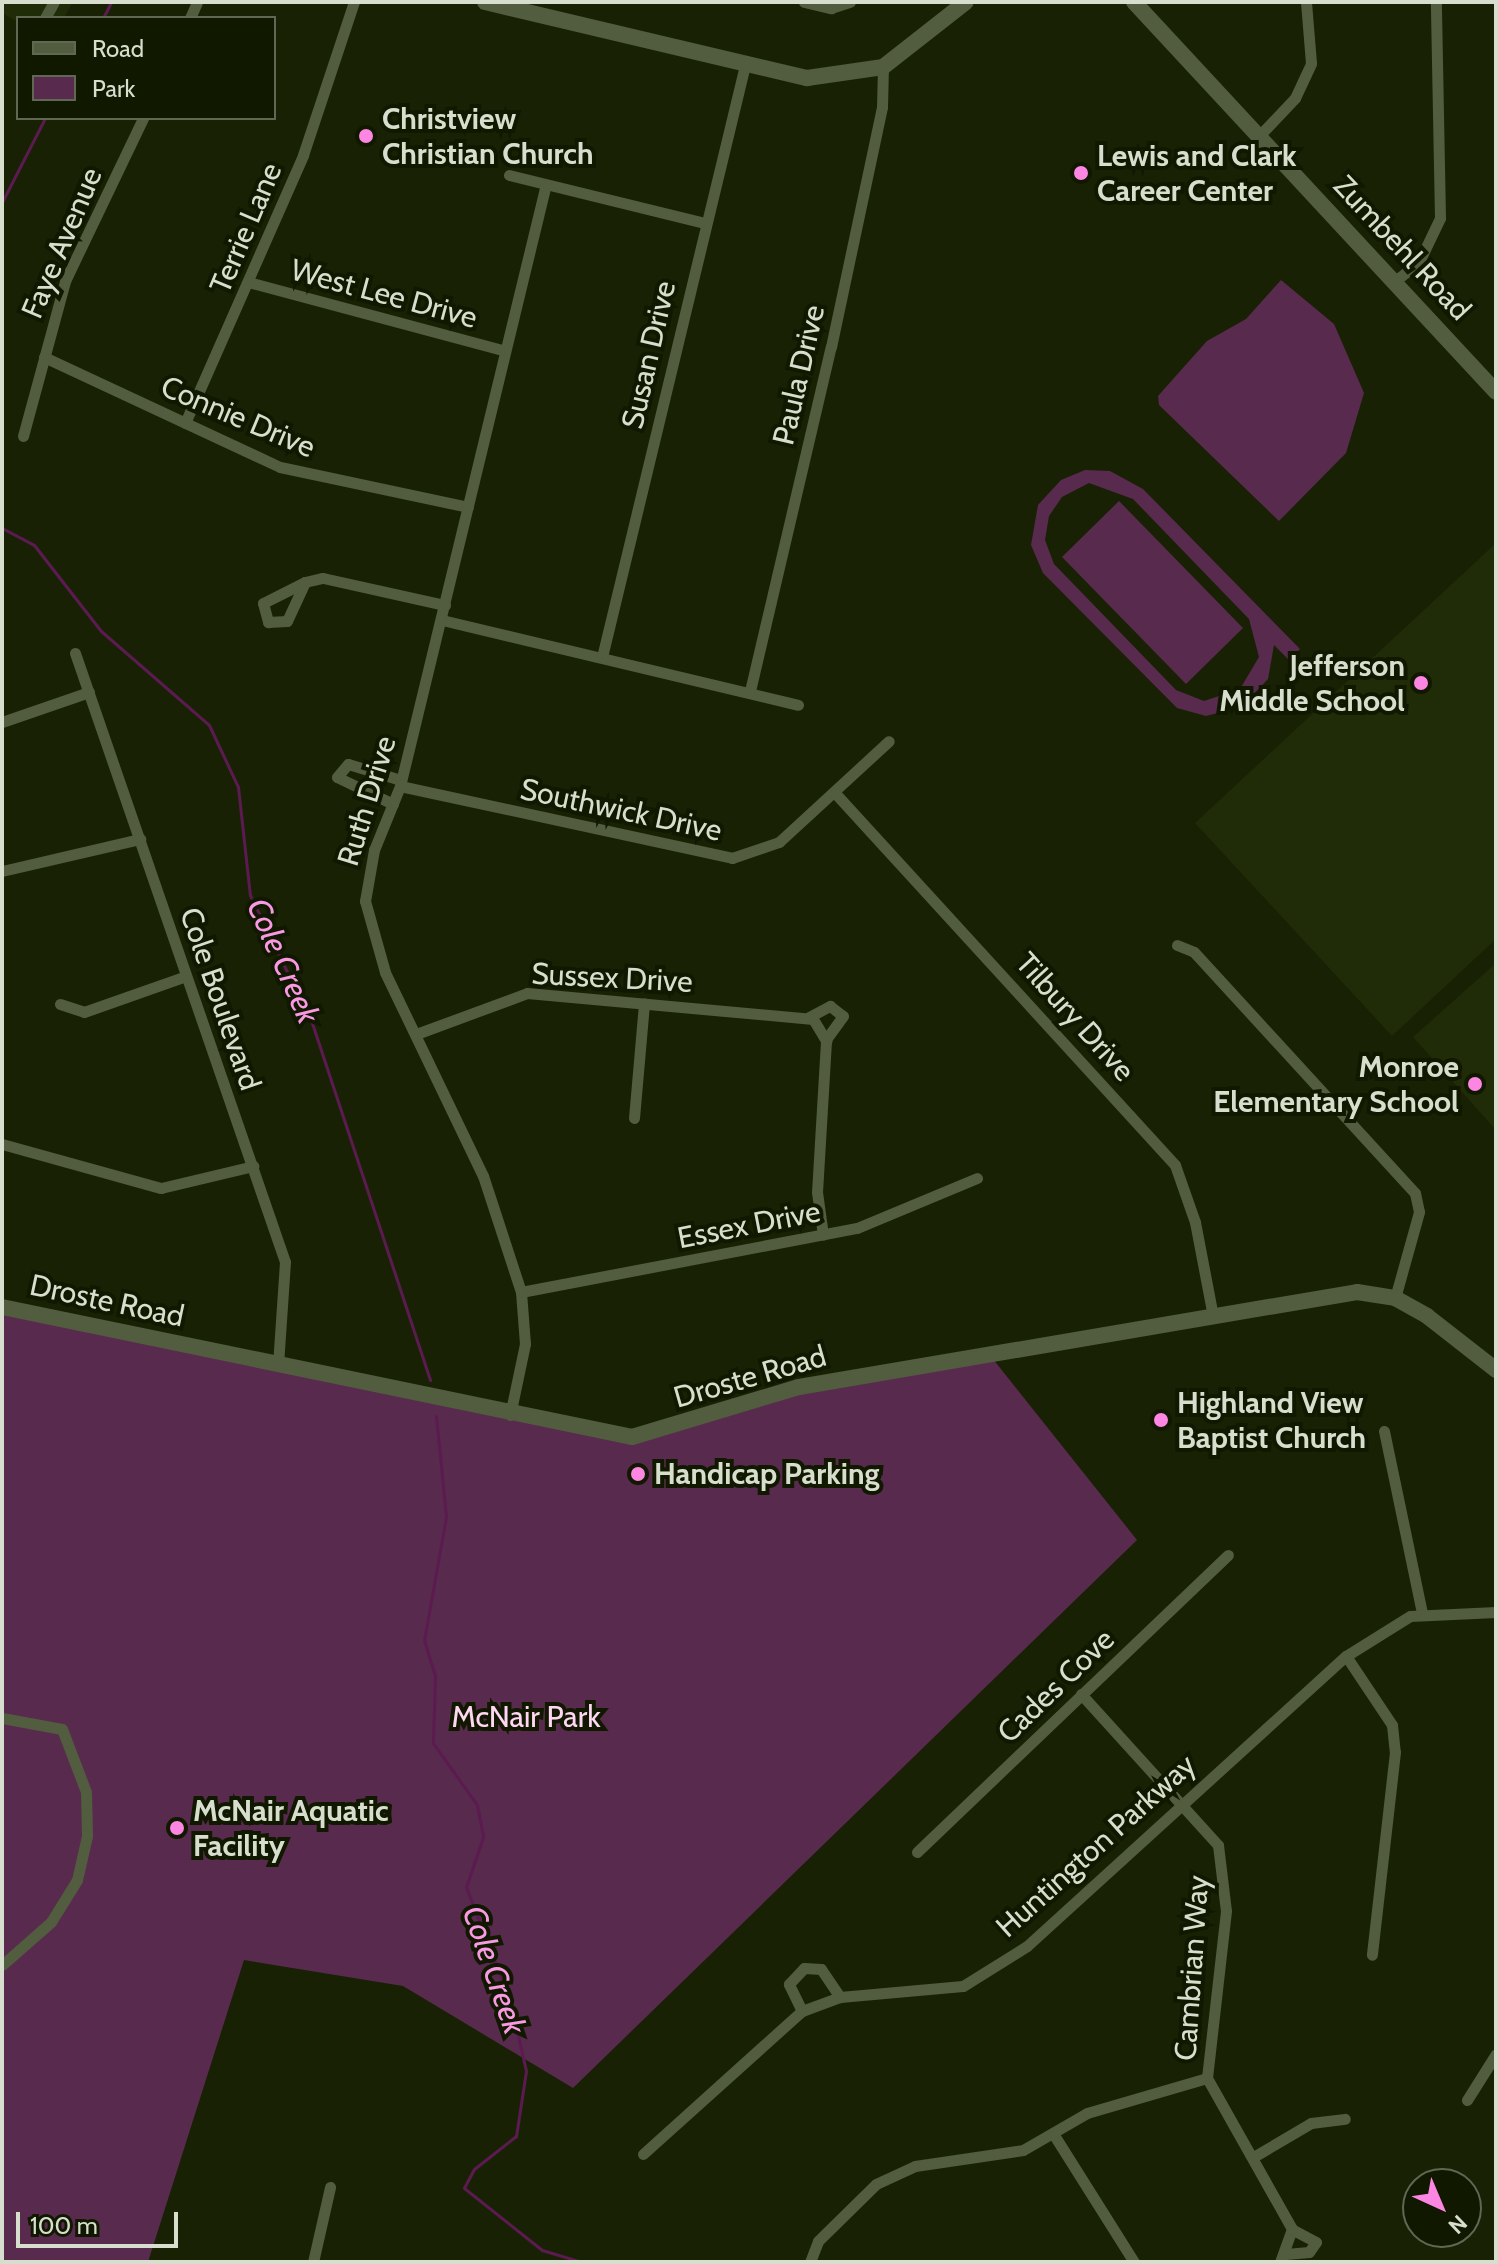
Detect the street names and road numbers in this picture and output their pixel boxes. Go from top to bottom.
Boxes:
street label: Terrie Lane [202,157,290,299]
street label: Faye Avenue [14,162,110,324]
street label: Zumbehl Road [1326,168,1478,328]
street label: West Lee Drive [287,252,481,336]
street label: Susan Drive [615,278,683,432]
street label: Paula Drive [765,302,833,448]
street label: Connie Drive [156,368,320,466]
street label: Ruth Drive [330,732,404,870]
street label: Southwick Drive [517,771,725,849]
street label: Cole Boulevard [172,903,268,1095]
street label: Tilbury Drive [1008,945,1142,1089]
street label: Sussex Drive [530,956,694,1000]
street label: Essex Drive [675,1194,823,1256]
street label: Droste Road [27,1267,187,1335]
street label: Droste Road [670,1338,830,1416]
street label: Cades Cove [990,1622,1122,1750]
street label: Huntington Parkway [989,1747,1203,1945]
street label: Cambrian Way [1168,1874,1216,2062]

